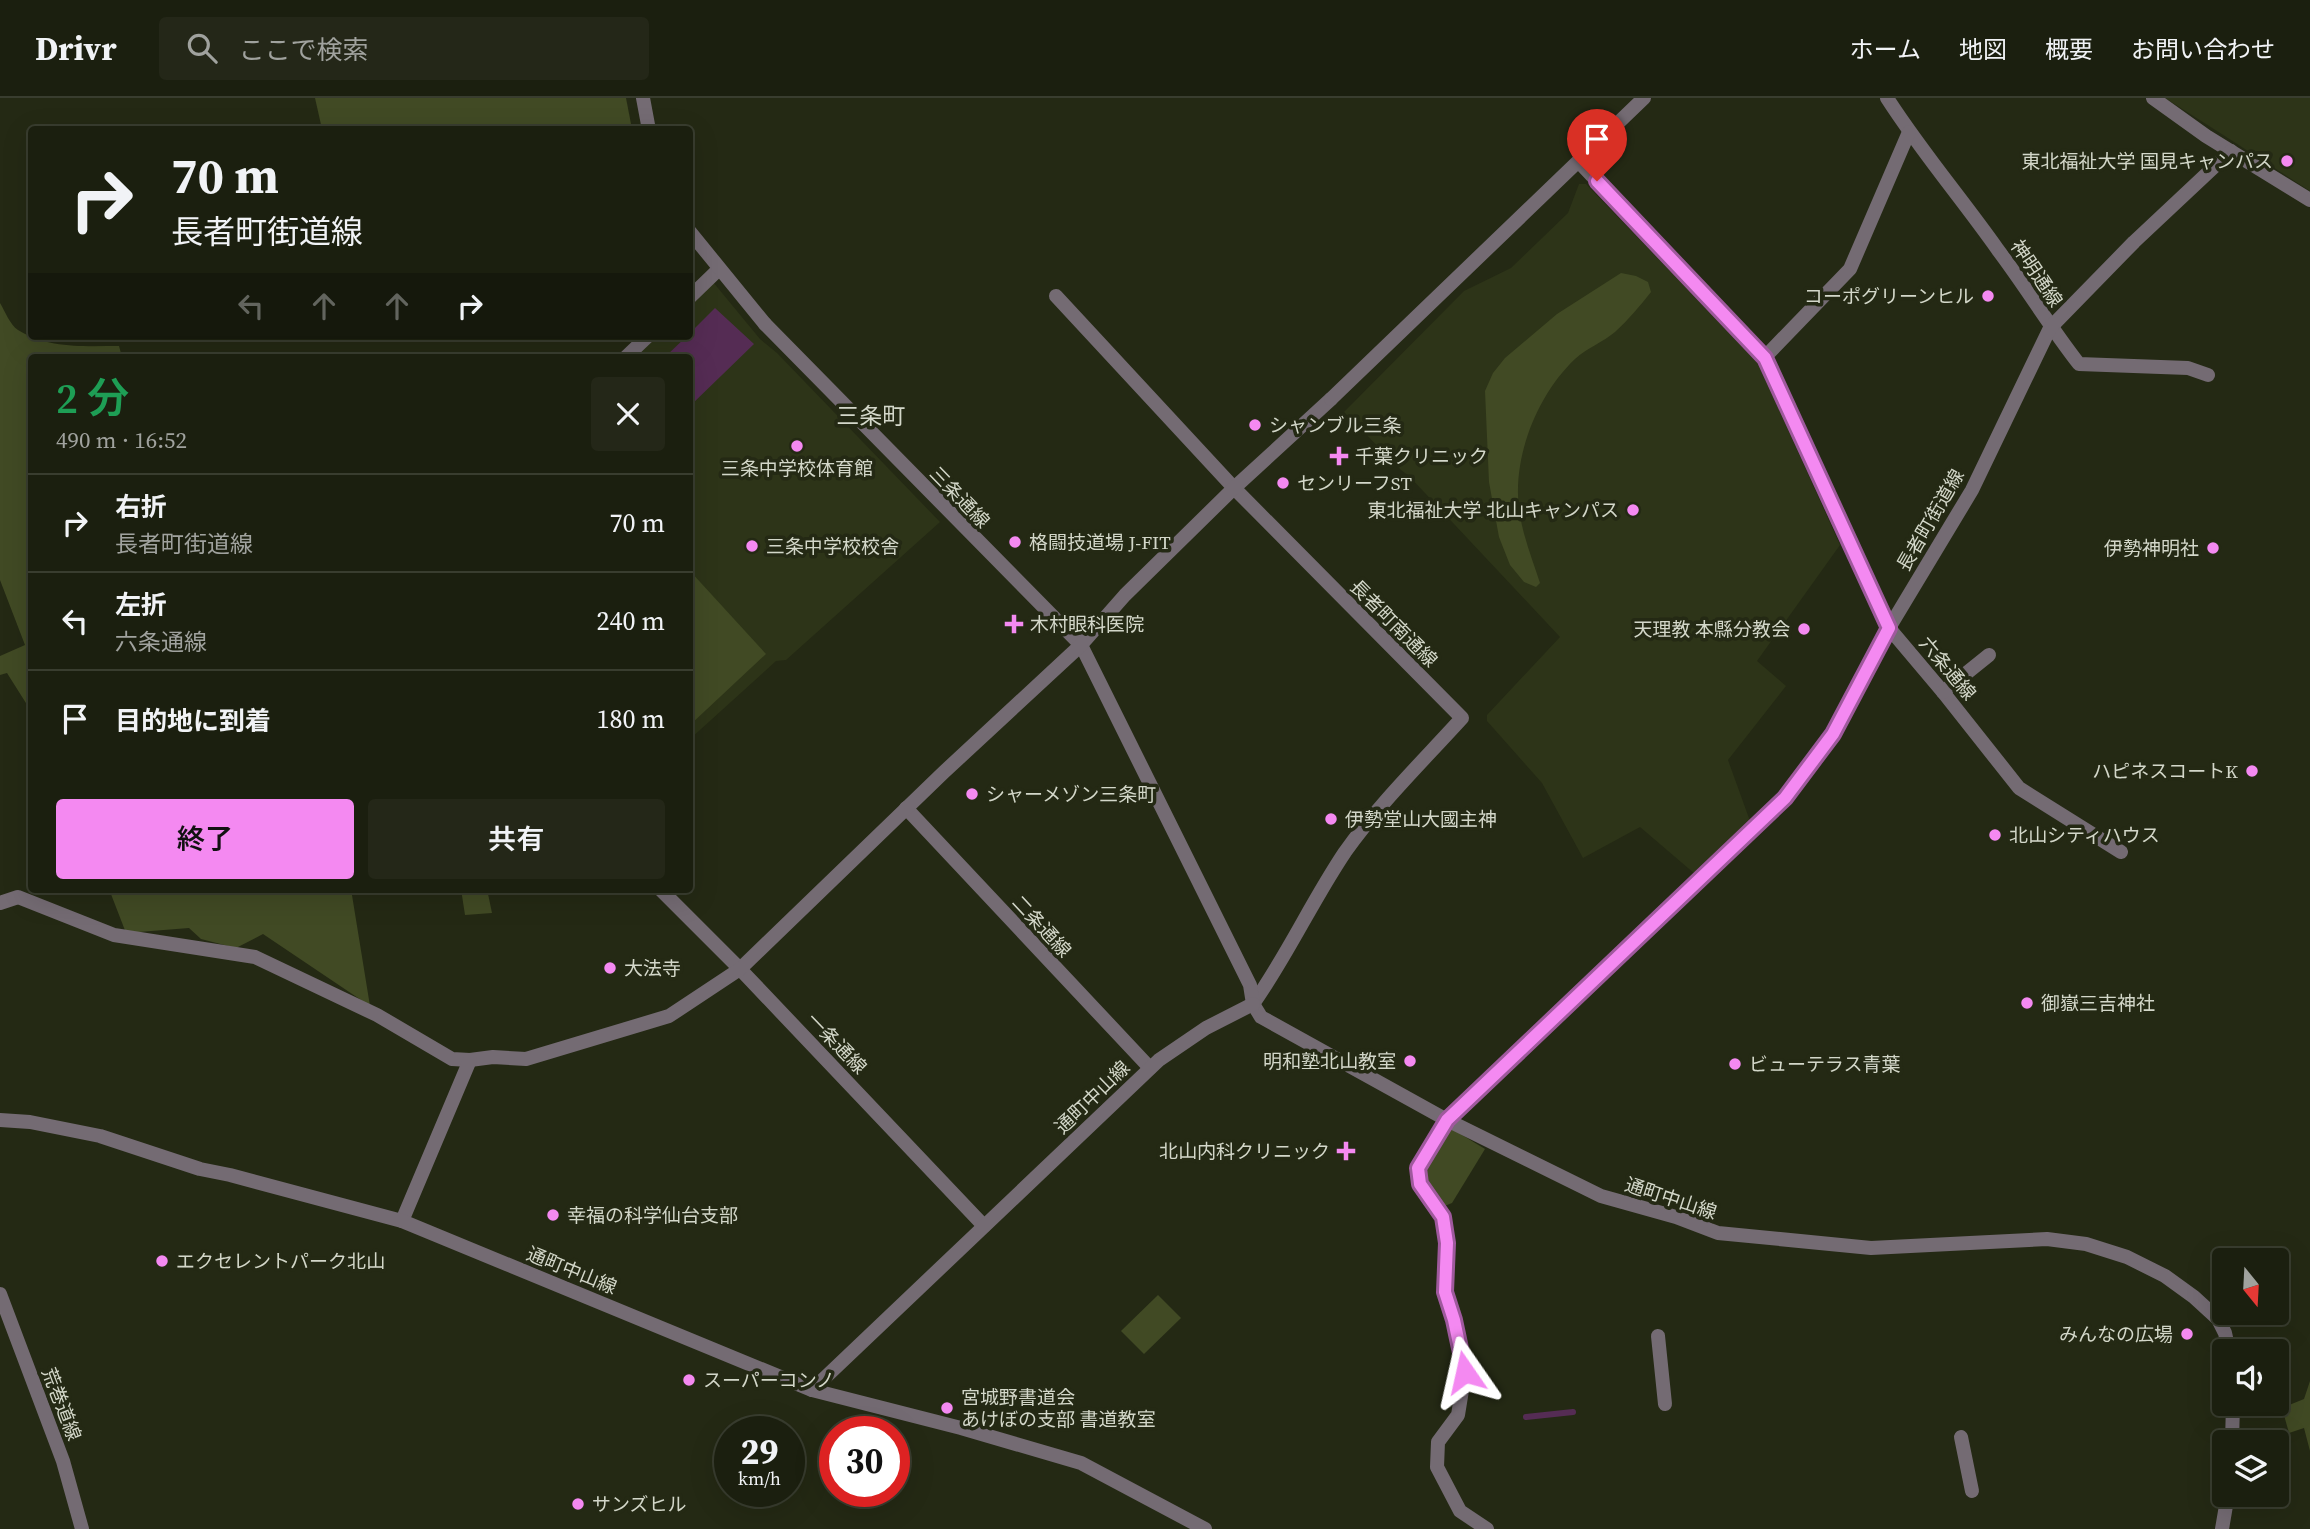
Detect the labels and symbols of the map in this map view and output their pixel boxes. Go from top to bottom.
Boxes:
pin [1567,109,1627,181]
place label: 東北福祉大学 国見キャンパス [2022,148,2273,174]
marker: 東北福祉大学 国見キャンパス [2279,153,2295,169]
street label: 神明通線 [2005,234,2069,312]
place label: コーポグリーンヒル [1804,283,1974,309]
marker: コーポグリーンヒル [1980,288,1996,304]
district label: 三条町 [837,400,906,432]
place label: シャンブル三条 [1269,412,1401,438]
marker: シャンブル三条 [1247,417,1263,433]
marker: 三条中学校体育館 [789,438,805,454]
place label: 千葉クリニック [1355,443,1488,469]
marker: 千葉クリニック [1329,446,1349,466]
place label: 三条中学校体育館 [721,455,873,481]
street label: 三条通線 [924,461,996,533]
street label: 長者町街道線 [1890,464,1970,576]
place label: センリーフST [1297,470,1412,496]
marker: センリーフST [1275,475,1291,491]
place label: 東北福祉大学 北山キャンパス [1368,497,1619,523]
marker: 東北福祉大学 北山キャンパス [1625,502,1641,518]
place label: 格闘技道場 J-FIT [1029,529,1171,555]
place label: 三条中学校校舎 [766,533,899,559]
marker: 格闘技道場 J-FIT [1007,534,1023,550]
place label: 伊勢神明社 [2104,535,2199,561]
marker: 三条中学校校舎 [744,538,760,554]
marker: 伊勢神明社 [2205,540,2221,556]
street label: 長者町南通線 [1344,573,1444,673]
place label: 木村眼科医院 [1030,611,1144,637]
marker: 木村眼科医院 [1004,614,1024,634]
place label: 天理教 本縣分教会 [1634,616,1790,642]
marker: 天理教 本縣分教会 [1796,621,1812,637]
street label: 六条通線 [1914,631,1982,705]
place label: ハピネスコートK [2092,758,2238,784]
marker: ハピネスコートK [2244,763,2260,779]
place label: シャーメゾン三条町 [986,781,1156,807]
marker: シャーメゾン三条町 [964,786,980,802]
place label: 伊勢堂山大國主神 [1345,806,1497,832]
marker: 伊勢堂山大國主神 [1323,811,1339,827]
place label: 北山シティハウス [2009,822,2160,848]
marker: 北山シティハウス [1987,827,2003,843]
street label: 二条通線 [1007,889,1077,963]
place label: 大法寺 [624,955,681,981]
marker: 大法寺 [602,960,618,976]
place label: 御嶽三吉神社 [2041,990,2155,1016]
marker: 御嶽三吉神社 [2019,995,2035,1011]
street label: 一条通線 [801,1007,873,1079]
place label: 明和塾北山教室 [1263,1048,1396,1074]
place label: ビューテラス青葉 [1749,1051,1901,1077]
marker: 明和塾北山教室 [1402,1053,1418,1069]
street label: 通町中山線 [1049,1055,1135,1139]
marker: ビューテラス青葉 [1727,1056,1743,1072]
place label: 北山内科クリニック [1159,1138,1330,1164]
marker: 北山内科クリニック [1336,1141,1356,1161]
street label: 通町中山線 [1622,1171,1720,1225]
place label: 幸福の科学仙台支部 [567,1202,738,1228]
marker: 幸福の科学仙台支部 [545,1207,561,1223]
street label: 通町中山線 [523,1240,621,1300]
place label: エクセレントパーク北山 [176,1248,385,1274]
north arrow [2212,1248,2289,1325]
marker: エクセレントパーク北山 [154,1253,170,1269]
place label: みんなの広場 [2059,1321,2173,1347]
marker: みんなの広場 [2179,1326,2195,1342]
position arrow [1428,1335,1502,1409]
street label: 荒巻道線 [36,1364,88,1444]
place label: スーパーコンノ [703,1367,835,1393]
marker: スーパーコンノ [681,1372,697,1388]
place label: 宮城野書道会 あけぼの支部 書道教室 [961,1384,1155,1432]
marker: 宮城野書道会 あけぼの支部 書道教室 [939,1400,955,1416]
speed limit sign: 30 [819,1416,910,1507]
place label: サンズヒル [592,1491,687,1517]
marker: サンズヒル [570,1496,586,1512]

